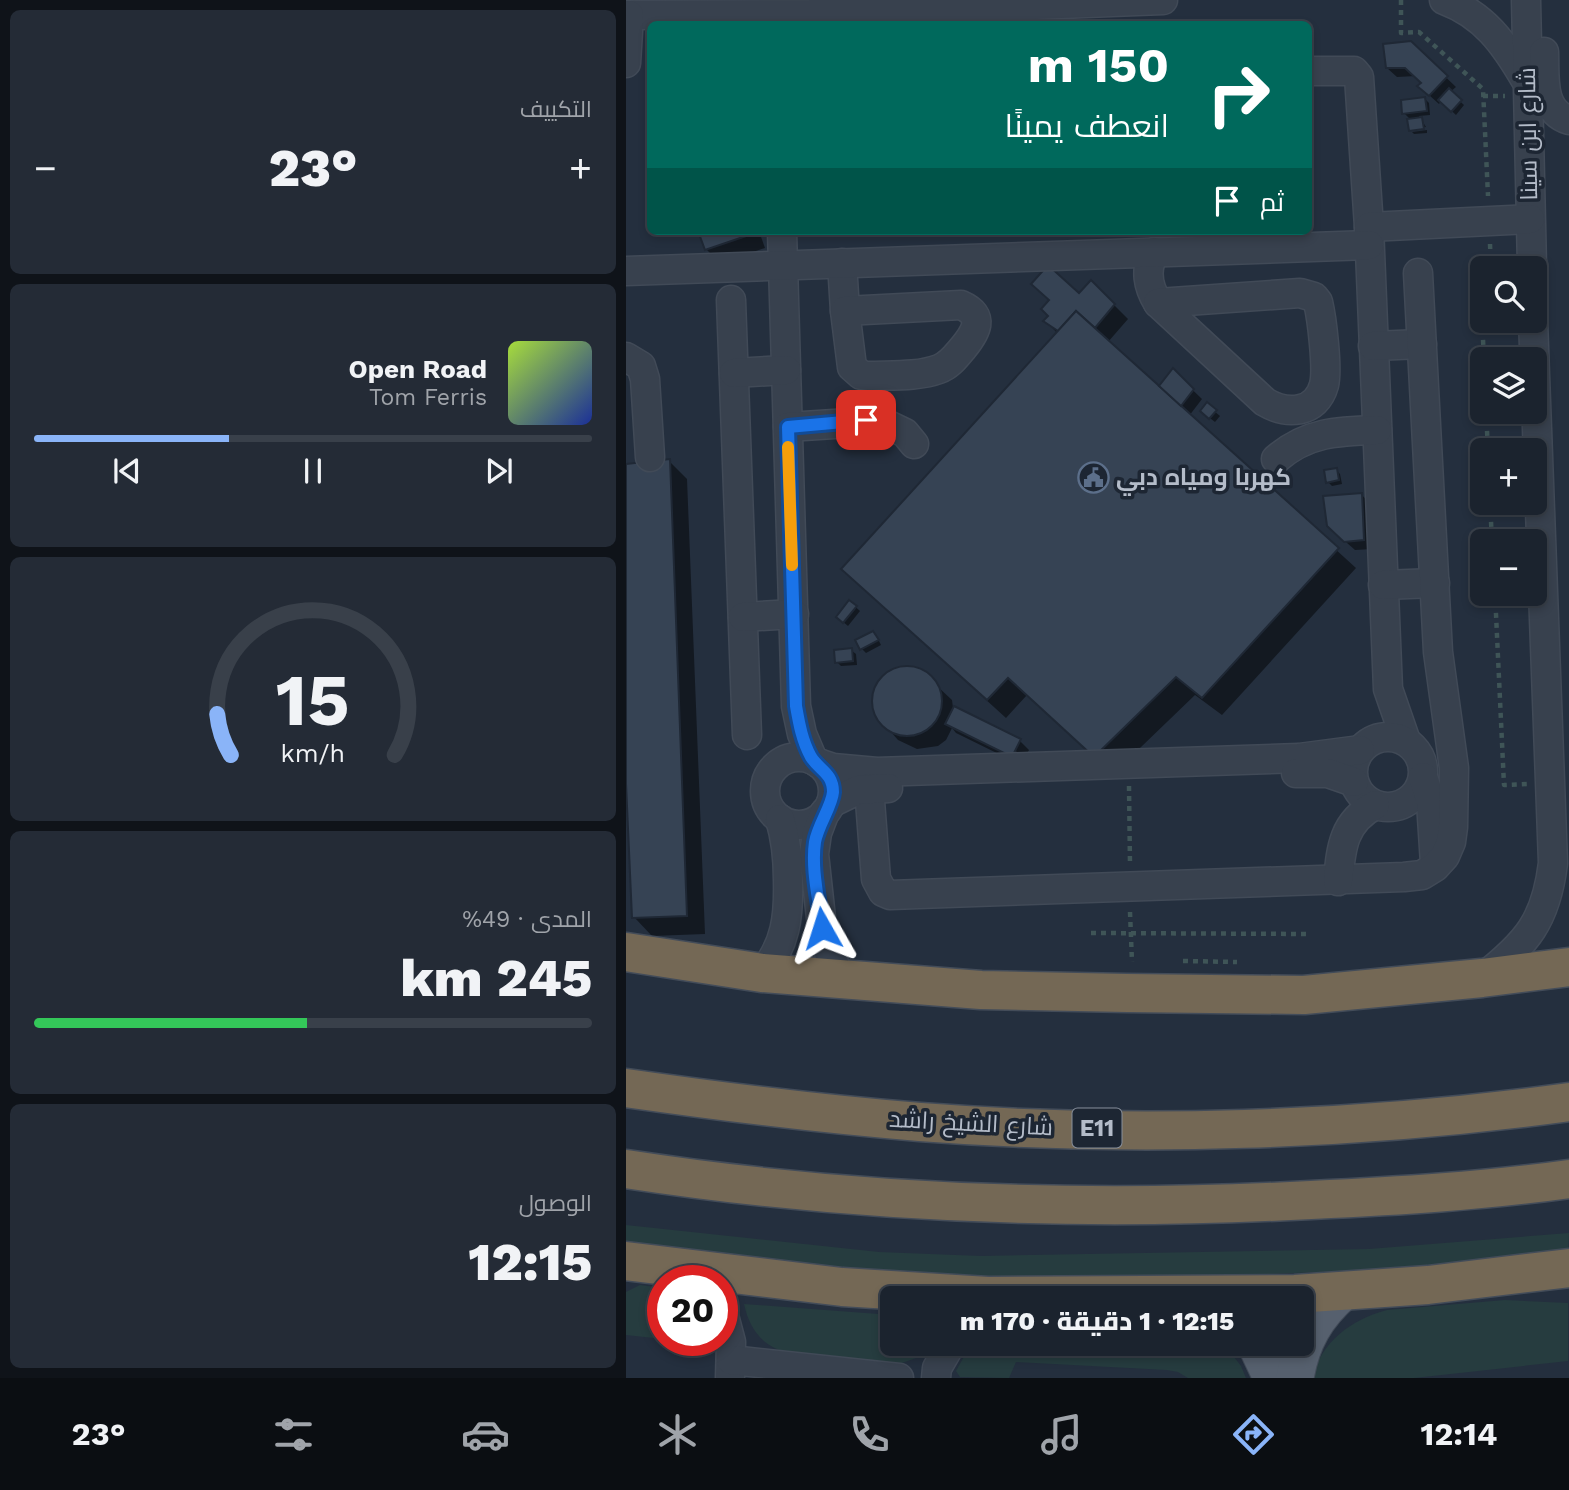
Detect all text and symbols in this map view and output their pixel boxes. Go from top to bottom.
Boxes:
text: 150 m [1028,36,1169,94]
icon: right [1193,49,1284,140]
street label: شارع ابن سينا [1513,67,1545,201]
text: التكييف [520,96,592,123]
text: انعطف يمينًا [1004,107,1169,145]
text: 23° [269,138,357,199]
text: − [34,146,57,190]
text: + [569,146,592,190]
icon: arrive [1208,182,1246,220]
text: ثم [1260,187,1284,217]
map controls [1470,256,1547,606]
button: search [1470,256,1547,333]
button: layers [1470,347,1547,424]
text: Open Road [349,354,487,384]
text: Tom Ferris [369,384,487,411]
pin [836,390,896,450]
icon: arrive [847,401,885,439]
button: + [1470,438,1547,515]
icon: previous [108,452,146,490]
icon: pause [294,452,332,490]
icon: next [480,452,518,490]
public building icon: كهربا ومياه دبي [1076,460,1110,494]
place label: كهربا ومياه دبي [1116,463,1291,496]
button: − [1470,529,1547,606]
text: 15 [276,657,350,743]
text: km/h [281,739,345,768]
position arrow [785,891,859,965]
text: المدى · 49% [462,906,592,933]
text: 245 km [401,948,592,1009]
street label: شارع الشيخ راشد [888,1105,1054,1143]
road number: E11 [1073,1108,1122,1148]
text: الوصول [519,1190,592,1217]
text: 12:15 [468,1232,592,1293]
speed limit sign: 20 [647,1265,738,1356]
text: 12:15 · 1 دقيقة · 170 m [960,1306,1234,1336]
icon: filters [269,1410,318,1459]
icon: car [461,1410,510,1459]
icon: climate [653,1410,702,1459]
icon: phone [845,1410,894,1459]
icon: music [1037,1410,1086,1459]
icon: directions [1229,1410,1278,1459]
text: 23° [72,1415,126,1453]
text: 12:14 [1421,1415,1498,1453]

